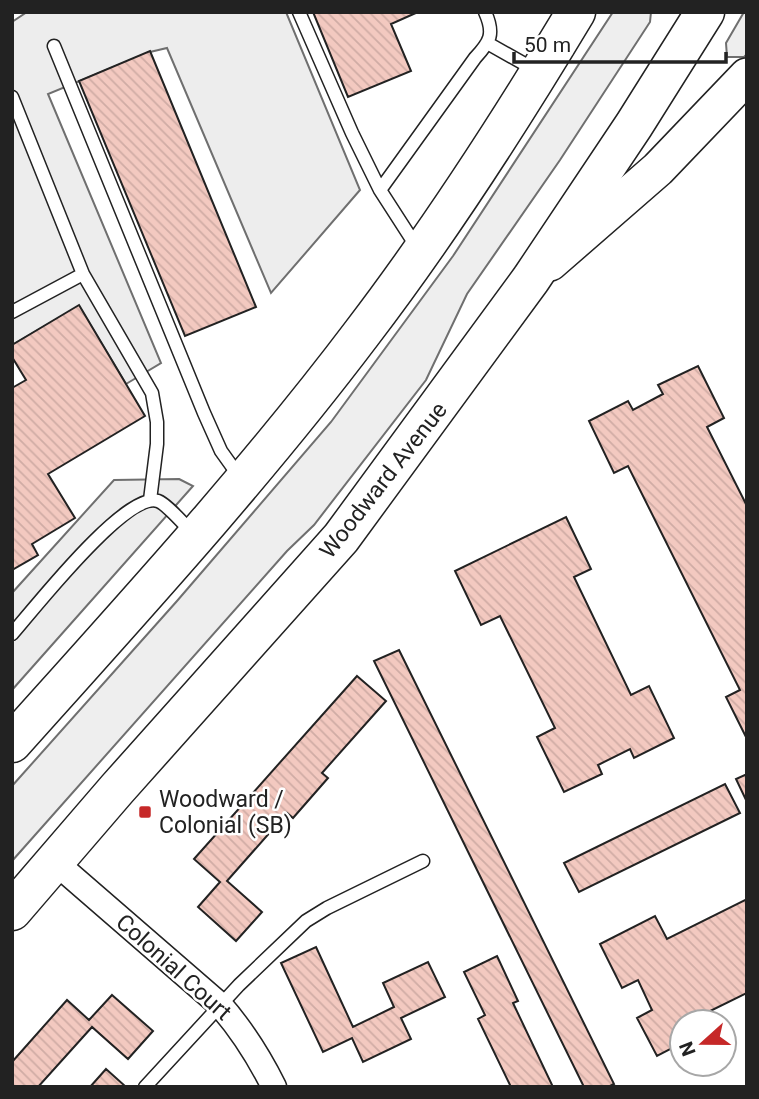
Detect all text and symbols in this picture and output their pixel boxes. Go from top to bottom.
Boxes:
scale bar [514,21,726,65]
text: 50 m [524,33,571,57]
street label: Woodward Avenue [314,397,453,564]
place label: Woodward / Colonial (SB) [159,786,292,839]
marker: Woodward / Colonial (SB) [137,804,153,820]
street label: Colonial Court [111,909,237,1026]
north arrow [668,1008,738,1078]
text: N [674,1039,701,1059]

